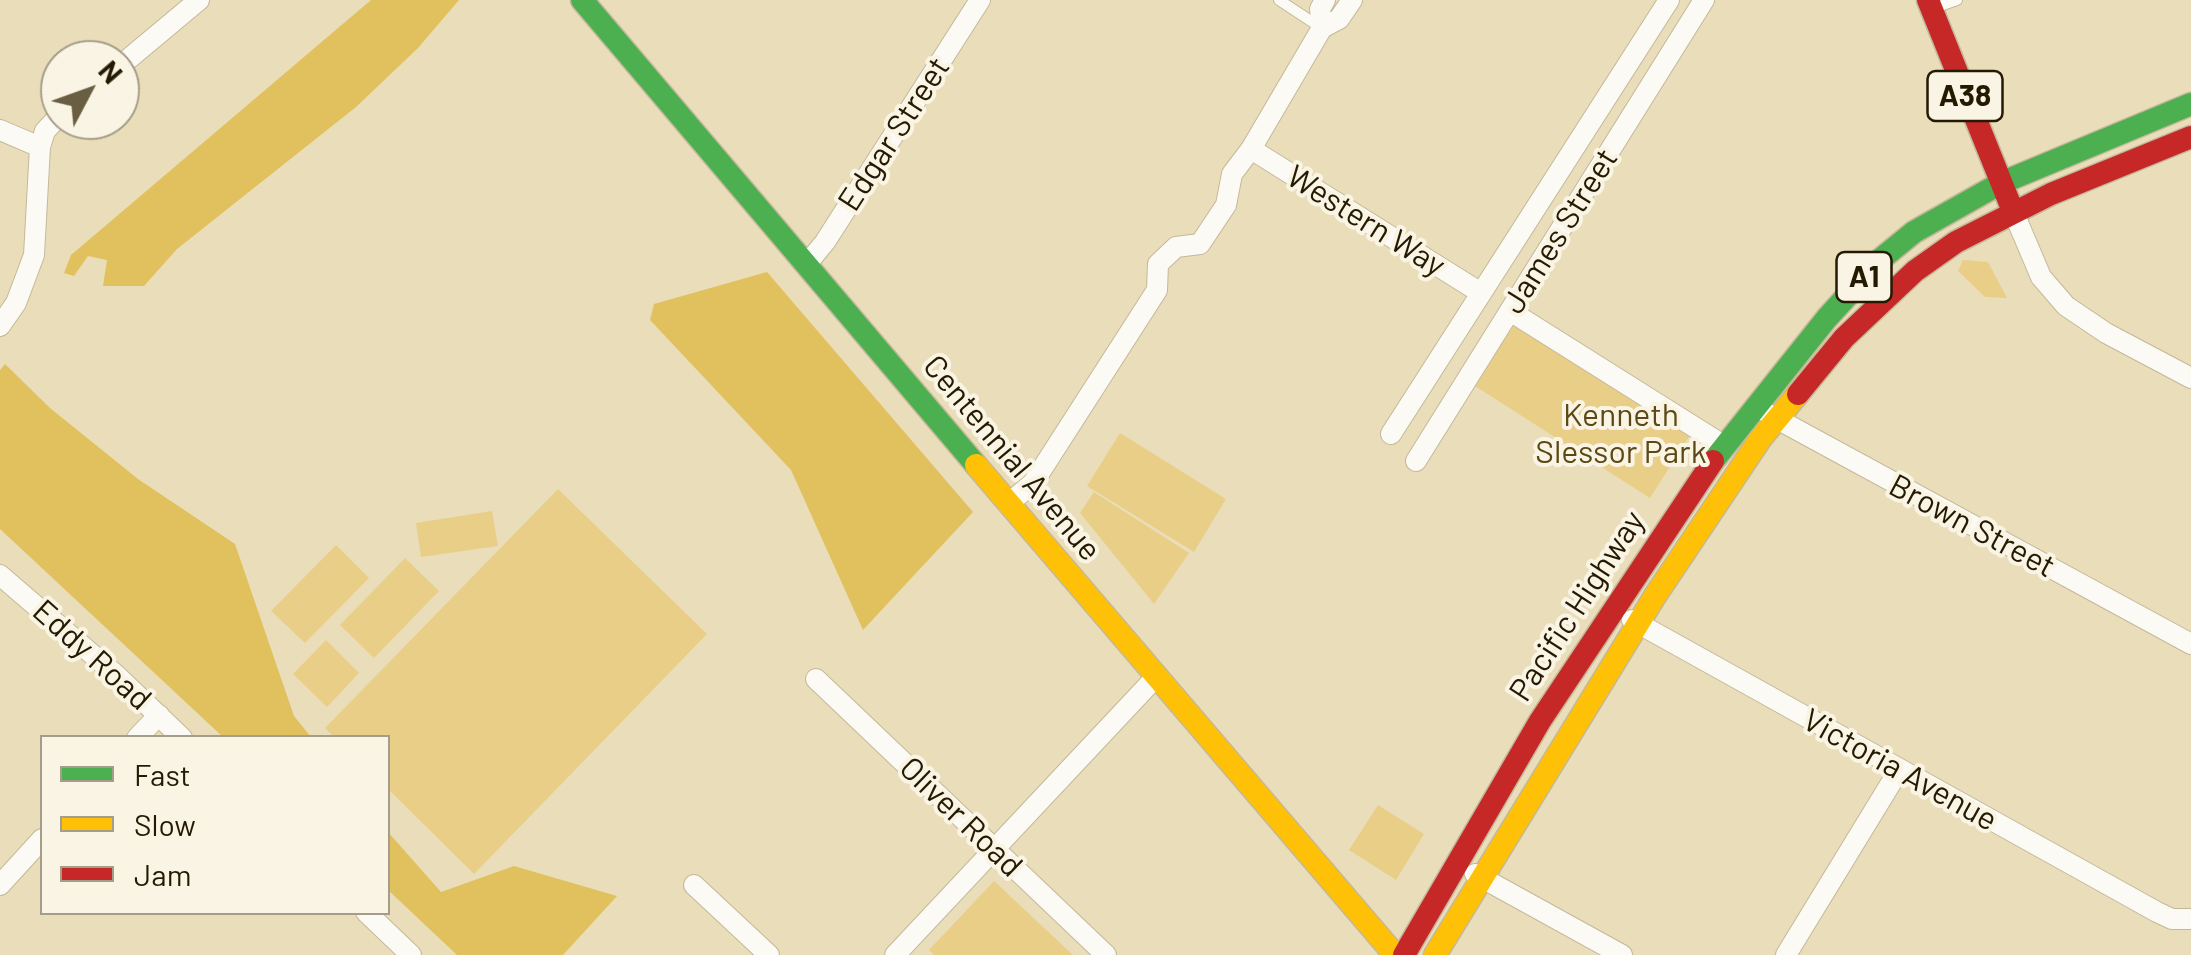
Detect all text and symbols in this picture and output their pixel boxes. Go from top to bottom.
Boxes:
north arrow [40,40,140,140]
street label: Edgar Street [830,50,958,218]
text: N [92,53,130,90]
road number: A38 [1928,71,2002,121]
street label: James Street [1494,142,1626,320]
street label: Western Way [1280,157,1452,285]
road number: A1 [1836,252,1892,302]
street label: Centennial Avenue [915,347,1109,569]
park label: Kenneth Slessor Park [1535,396,1707,471]
street label: Brown Street [1882,466,2062,586]
street label: Pacific Highway [1501,504,1653,708]
street label: Eddy Road [25,592,159,718]
street label: Victoria Avenue [1796,701,2004,839]
legend [40,735,390,915]
street label: Oliver Road [892,749,1030,885]
text: Fast [134,756,191,792]
text: Slow [134,806,196,842]
text: Jam [134,856,191,892]

